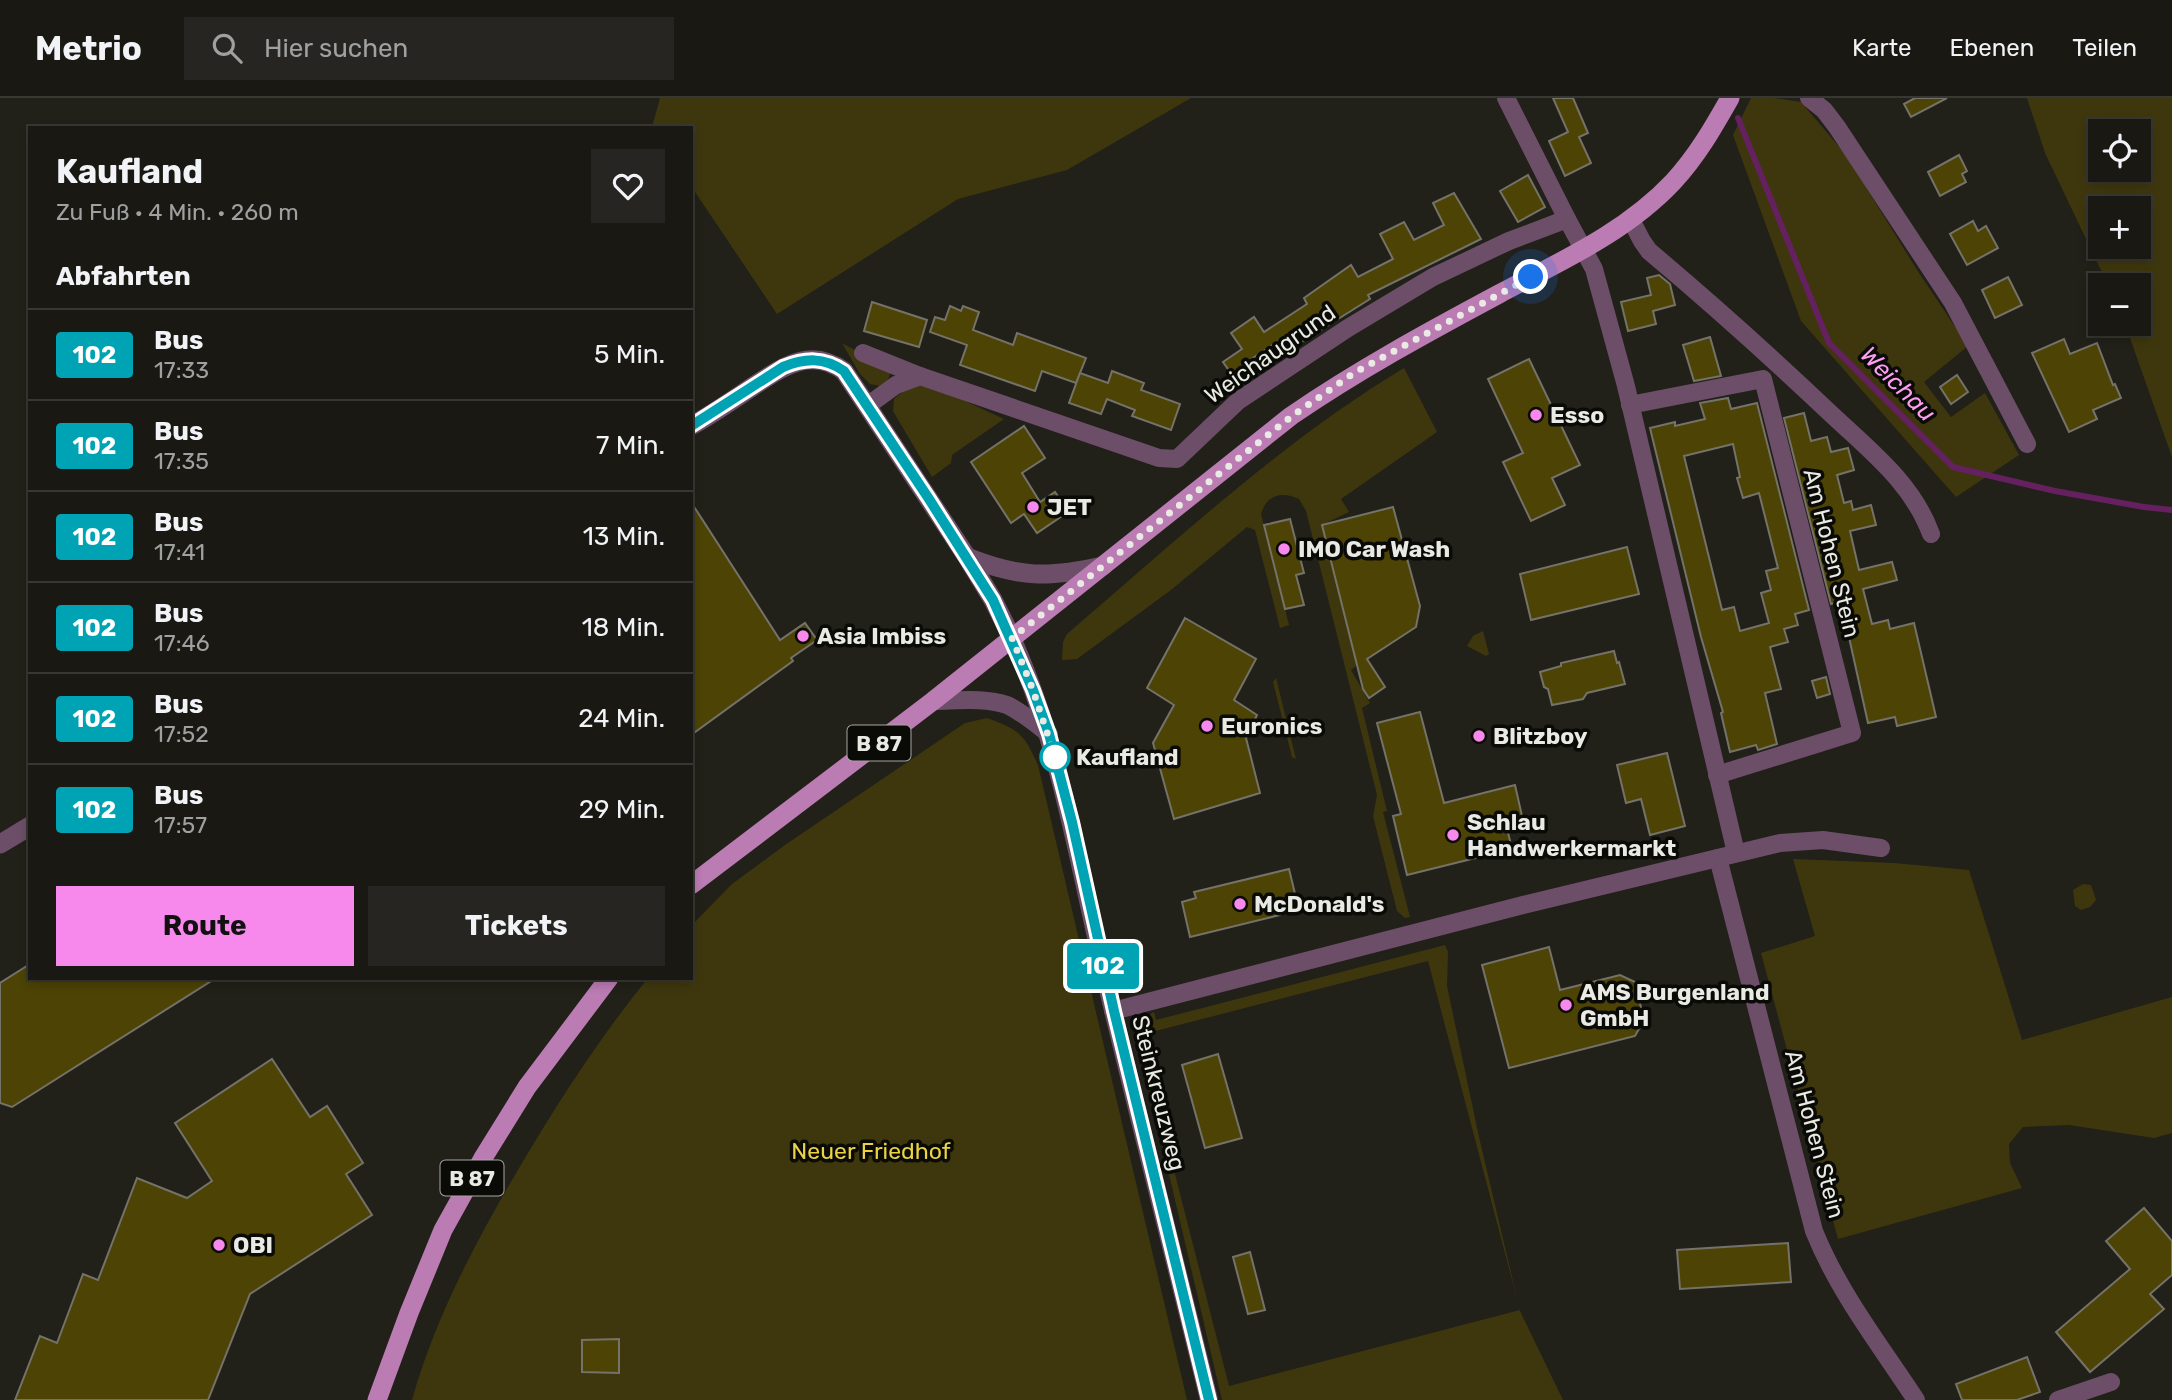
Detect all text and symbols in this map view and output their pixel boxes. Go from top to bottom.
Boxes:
search box [184,17,674,80]
text: Metrio [35,29,142,68]
icon: search [208,29,246,67]
text: Hier suchen [264,33,408,64]
text: Karte [1852,34,1912,62]
text: Ebenen [1950,34,2034,62]
text: Teilen [2072,34,2137,62]
map controls [2088,119,2151,336]
button: locate [2088,119,2151,182]
button: heart [591,149,665,223]
text: Kaufland [56,152,203,191]
button: + [2088,196,2151,259]
text: Zu Fuß · 4 Min. · 260 m [56,198,299,226]
your location [1513,259,1548,294]
text: Abfahrten [56,261,191,292]
button: − [2088,273,2151,336]
street label: Weichaugrund [1199,298,1341,410]
text: Bus [154,325,203,356]
text: 5 Min. [594,339,665,370]
text: 102 [73,341,116,369]
water label: Weichau [1855,341,1941,427]
text: 17:33 [154,356,209,384]
place label: Esso [1550,401,1604,429]
marker: Esso [1528,407,1544,423]
text: Bus [154,416,203,447]
text: 7 Min. [596,430,665,461]
text: 102 [73,432,116,460]
text: 17:35 [154,447,209,475]
street label: Am Hohen Stein [1797,466,1867,640]
place label: JET [1047,493,1092,521]
marker: JET [1025,499,1041,515]
text: Bus [154,507,203,538]
text: 13 Min. [583,521,665,552]
text: 102 [73,523,116,551]
place label: IMO Car Wash [1298,535,1450,563]
text: 17:41 [154,538,205,566]
marker: IMO Car Wash [1276,541,1292,557]
text: Bus [154,598,203,629]
text: 18 Min. [582,612,665,643]
text: 102 [73,614,116,642]
place label: Asia Imbiss [817,622,947,650]
marker: Asia Imbiss [795,628,811,644]
text: 17:46 [154,629,210,657]
text: Bus [154,689,203,720]
text: 24 Min. [578,703,665,734]
text: 102 [73,705,116,733]
place label: Euronics [1221,712,1323,740]
marker: Euronics [1199,718,1215,734]
text: 17:52 [154,720,209,748]
place label: Blitzboy [1493,722,1588,750]
road number: B 87 [848,726,910,760]
marker: Blitzboy [1471,728,1487,744]
marker: Kaufland [1040,742,1070,772]
place label: Kaufland [1076,743,1179,771]
text: Bus [154,780,203,811]
text: 29 Min. [579,794,665,825]
text: 102 [73,796,116,824]
place label: Schlau Handwerkermarkt [1467,808,1677,862]
text: 17:57 [154,811,207,839]
marker: Schlau Handwerkermarkt [1445,827,1461,843]
button: Route [56,886,354,966]
button: Tickets [368,886,665,966]
place label: McDonald's [1254,890,1385,918]
marker: McDonald's [1232,896,1248,912]
line badge: 102 [1063,943,1143,989]
text: 102 [1081,952,1125,980]
place label: AMS Burgenland GmbH [1580,978,1769,1032]
marker: AMS Burgenland GmbH [1558,997,1574,1013]
street label: Steinkreuzweg [1126,1012,1192,1174]
street label: Am Hohen Stein [1779,1047,1851,1221]
park label: Neuer Friedhof [791,1137,951,1165]
road number: B 87 [440,1160,504,1196]
place label: OBI [233,1231,273,1259]
marker: OBI [211,1237,227,1253]

